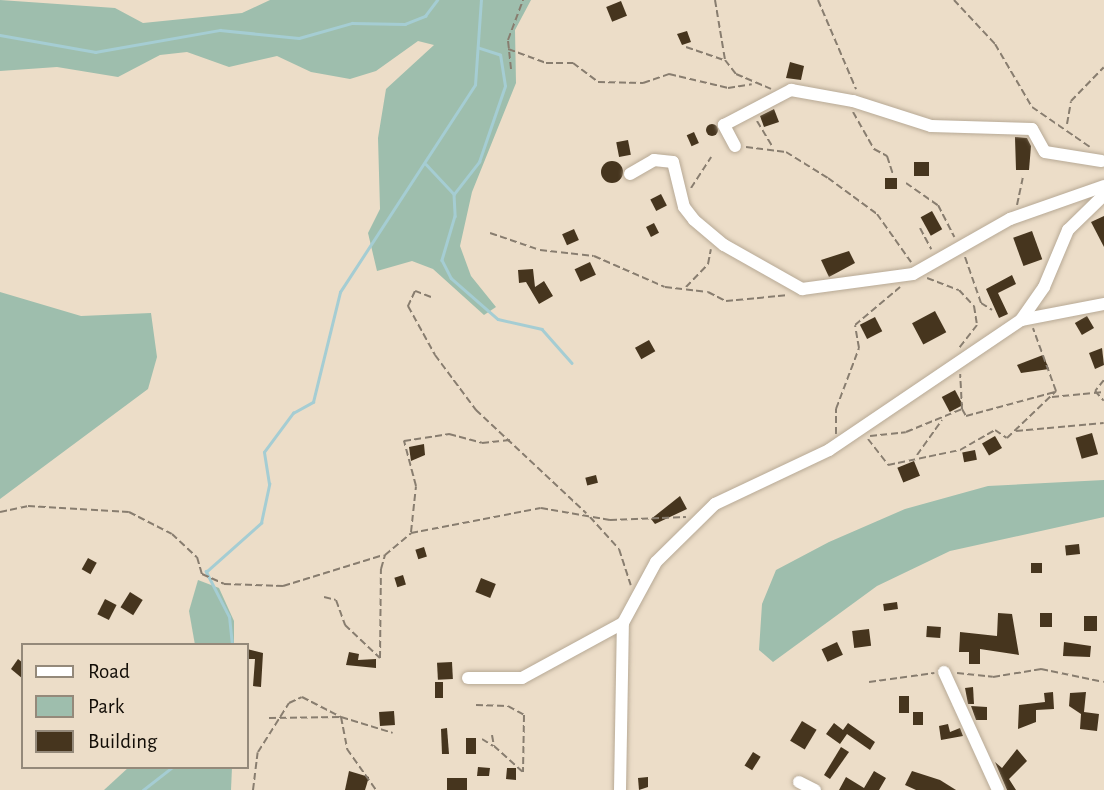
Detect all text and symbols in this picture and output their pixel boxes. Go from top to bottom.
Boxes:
legend [21,643,248,769]
text: Road [88,661,130,682]
text: Park [88,696,124,717]
text: Building [88,731,157,752]

